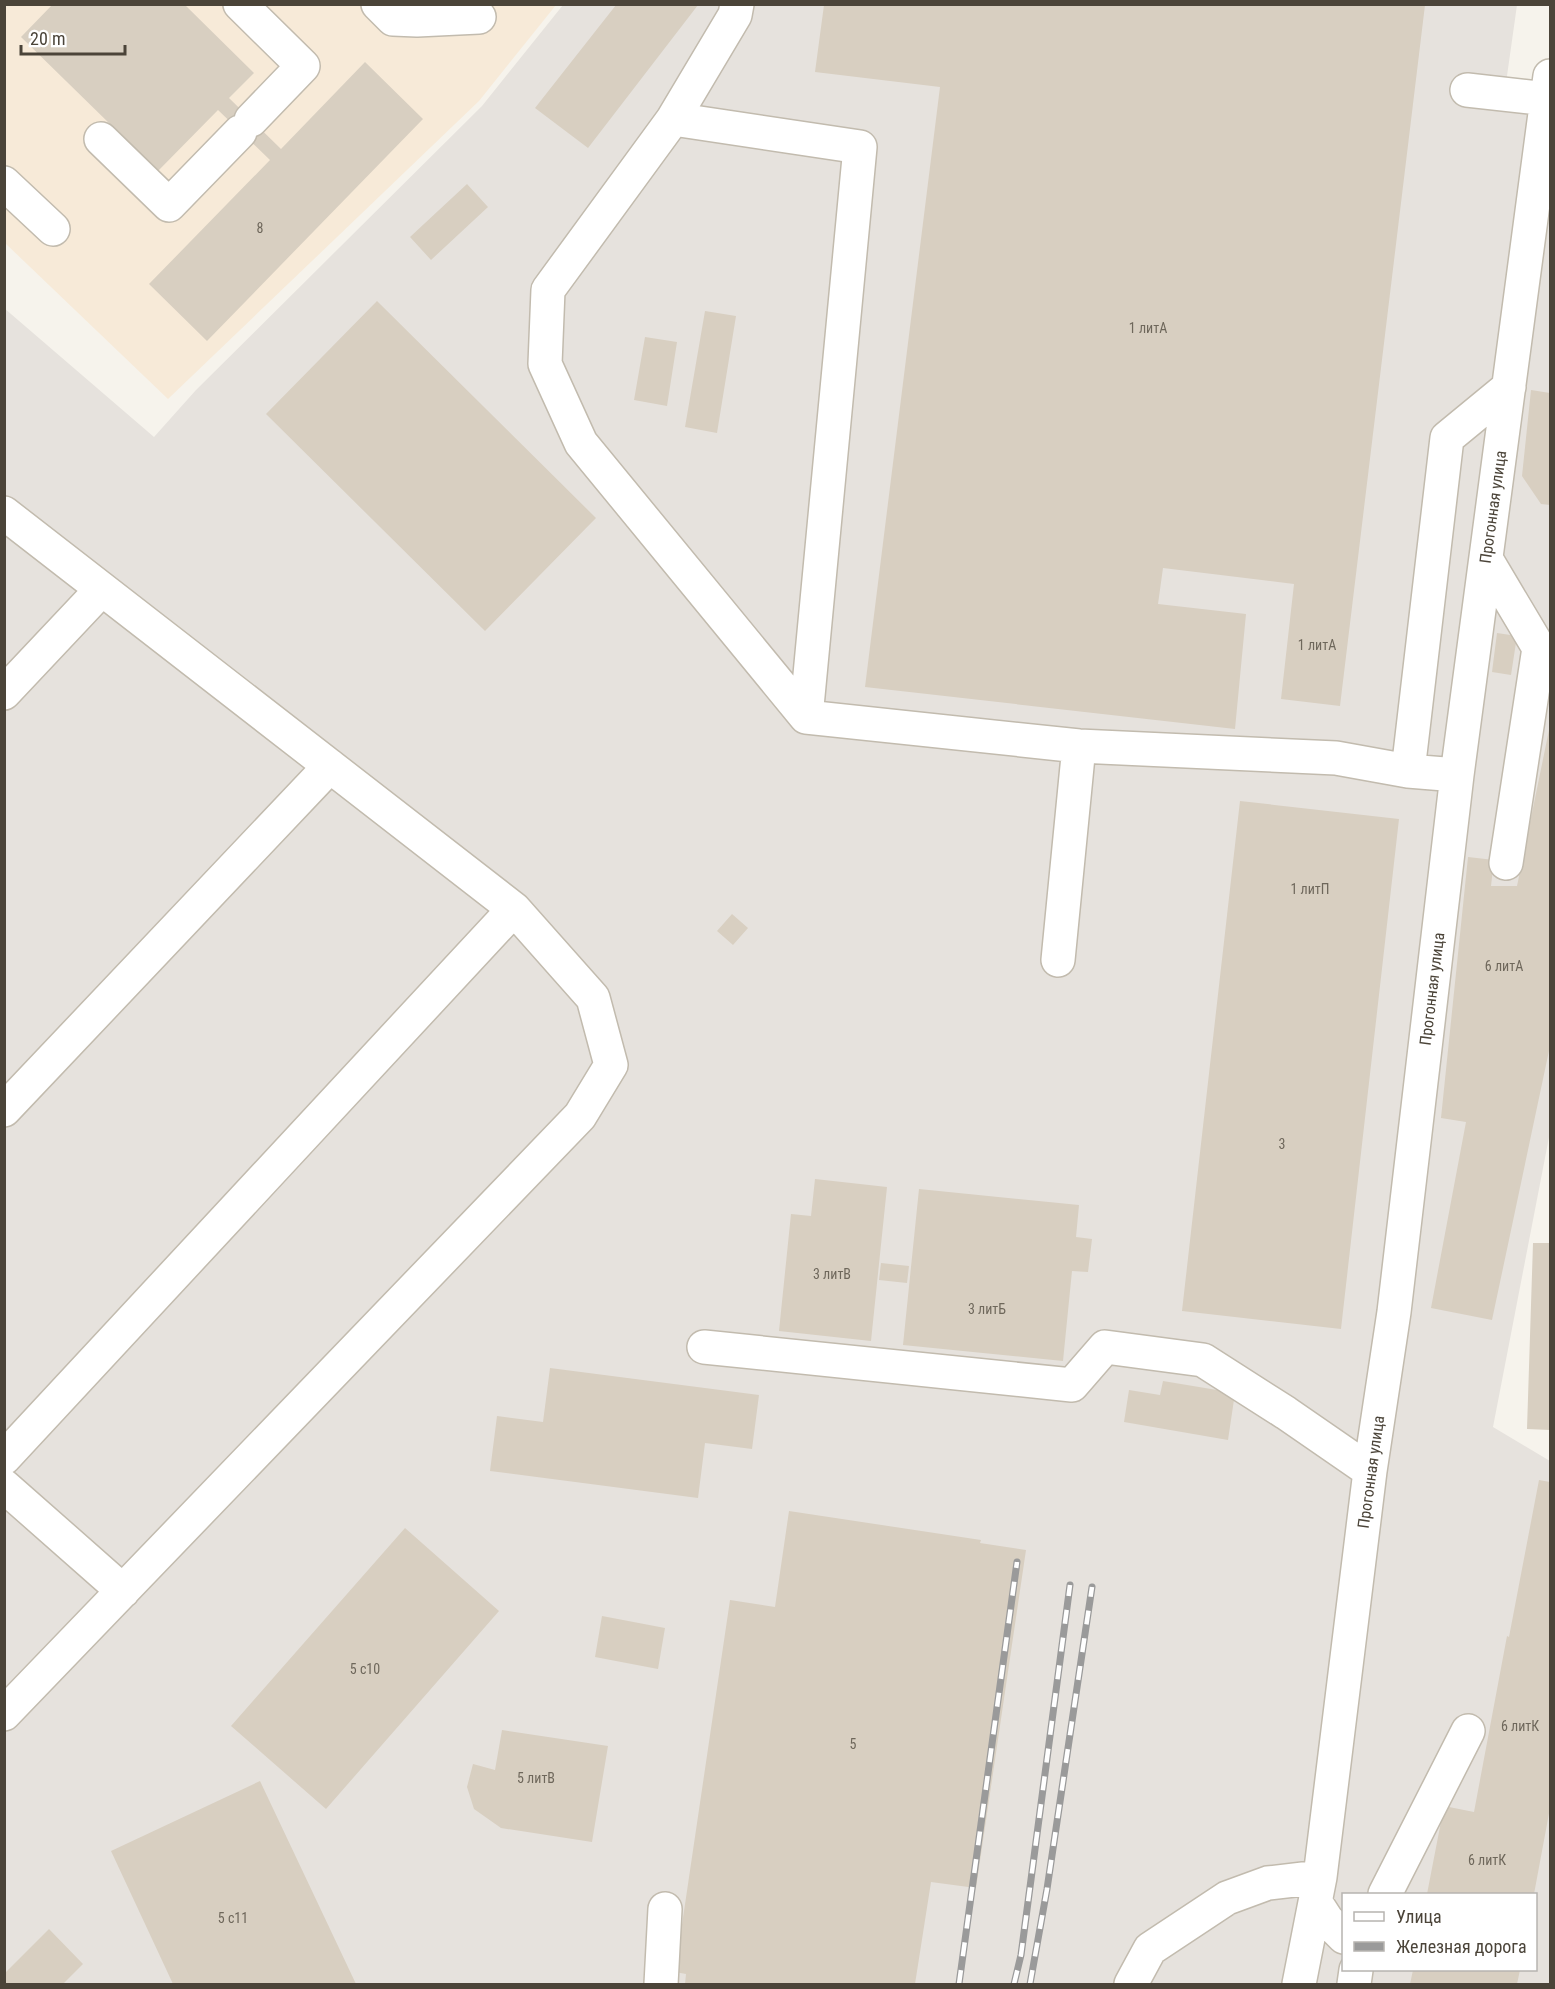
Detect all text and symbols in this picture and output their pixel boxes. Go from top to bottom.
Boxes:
scale bar [21,18,124,56]
text: 20 m [30,28,65,49]
house number: 8 [257,220,264,236]
house number: 1 литА [1129,320,1167,336]
street label: Прогонная улица [1476,449,1510,565]
house number: 1 литА [1298,637,1336,653]
house number: 1 литП [1290,881,1330,897]
street label: Прогонная улица [1416,931,1448,1047]
house number: 6 литА [1485,958,1523,974]
house number: 3 [1279,1136,1285,1152]
house number: 3 литВ [813,1266,851,1282]
house number: 3 литБ [968,1301,1006,1317]
street label: Прогонная улица [1354,1414,1388,1530]
house number: 5 с10 [350,1661,380,1677]
house number: 6 литК [1501,1718,1539,1734]
house number: 5 [850,1736,857,1752]
house number: 5 литВ [517,1770,555,1786]
house number: 6 литК [1468,1852,1506,1868]
legend [1342,1893,1537,1971]
text: Улица [1396,1906,1442,1927]
house number: 5 с11 [218,1910,248,1926]
text: Железная дорога [1396,1936,1527,1957]

